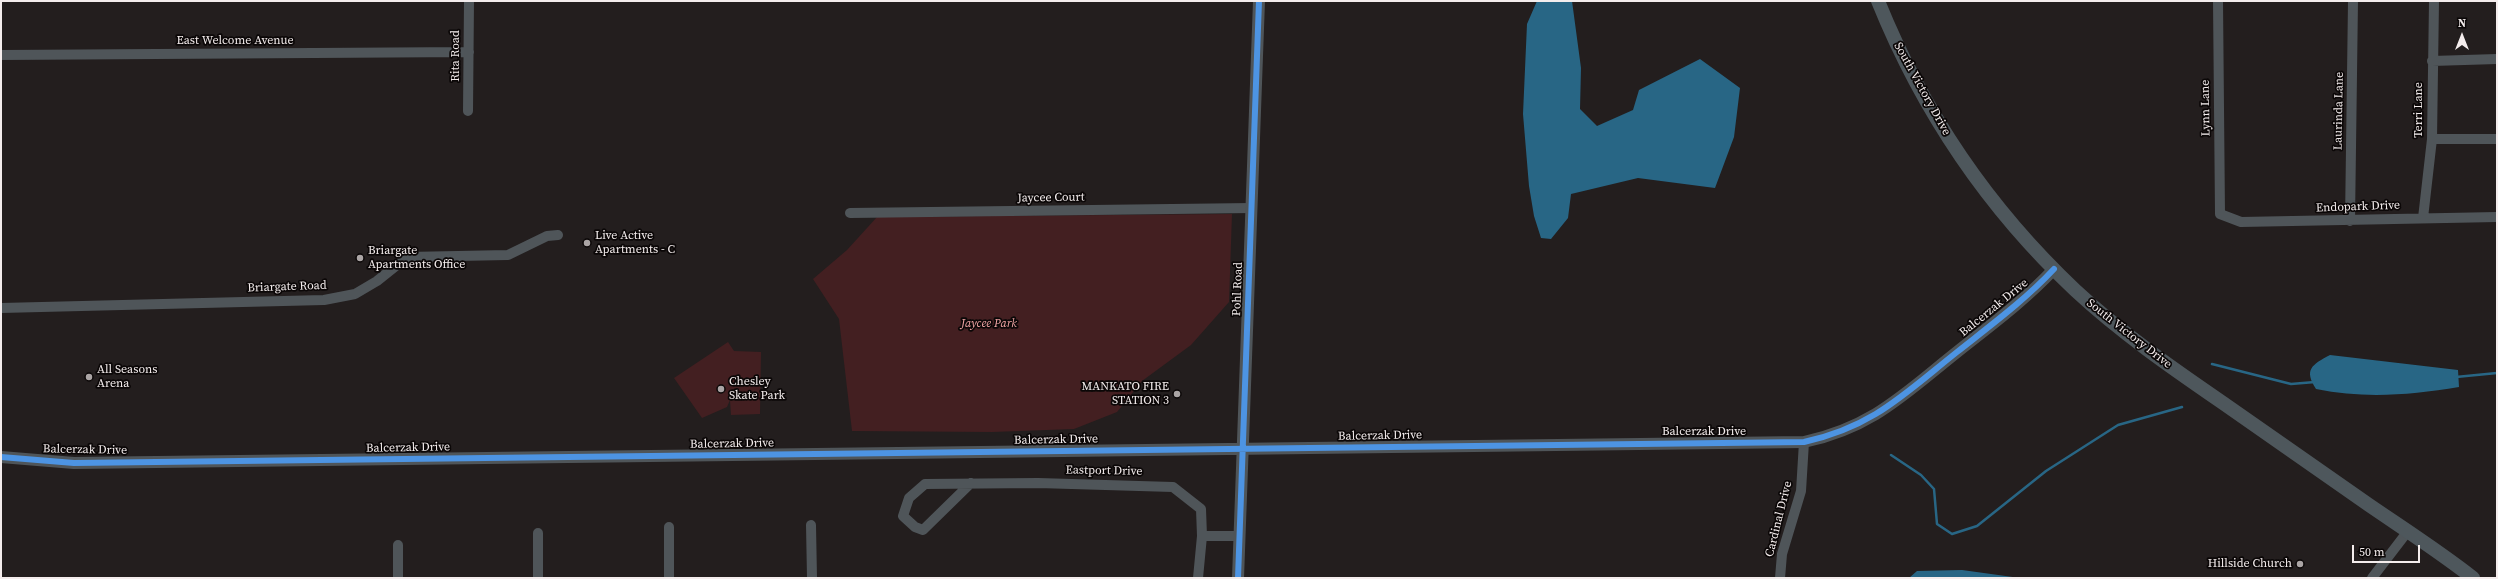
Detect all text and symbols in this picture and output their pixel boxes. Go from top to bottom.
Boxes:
north arrow [2442,16,2482,56]
text: N [2458,16,2466,31]
street label: Rita Road [449,30,463,82]
street label: East Welcome Avenue [176,34,294,48]
street label: South Victory Drive [1890,40,1954,138]
street label: Laurinda Lane [2331,72,2347,150]
street label: Lynn Lane [2198,79,2214,137]
street label: Terri Lane [2412,82,2426,138]
street label: Jaycee Court [1017,190,1085,206]
street label: Endopark Drive [2316,198,2400,216]
place label: Live Active Apartments - C [595,229,675,257]
marker: Live Active Apartments - C [582,238,592,248]
place label: Briargate Apartments Office [368,244,465,272]
marker: Briargate Apartments Office [355,253,365,263]
street label: Pohl Road [1230,262,1246,316]
street label: Balcerzak Drive [1957,276,2031,340]
street label: Briargate Road [247,278,327,296]
street label: South Victory Drive [2083,296,2175,372]
park label: Jaycee Park [961,317,1017,331]
place label: All Seasons Arena [97,363,157,391]
marker: All Seasons Arena [84,372,94,382]
place label: Chesley Skate Park [729,375,785,403]
place label: MANKATO FIRE STATION 3 [1082,380,1169,408]
marker: Chesley Skate Park [716,384,726,394]
marker: MANKATO FIRE STATION 3 [1172,389,1182,399]
street label: Balcerzak Drive [1662,425,1746,439]
street label: Balcerzak Drive [1338,428,1422,444]
street label: Balcerzak Drive [1014,432,1098,448]
street label: Balcerzak Drive [690,436,774,452]
street label: Balcerzak Drive [366,440,450,456]
street label: Balcerzak Drive [43,442,127,458]
street label: Eastport Drive [1065,463,1143,479]
street label: Cardinal Drive [1763,480,1795,558]
scale bar [2354,537,2422,563]
text: 50 m [2359,544,2385,560]
place label: Hillside Church [2208,557,2292,571]
marker: Hillside Church [2295,559,2305,569]

